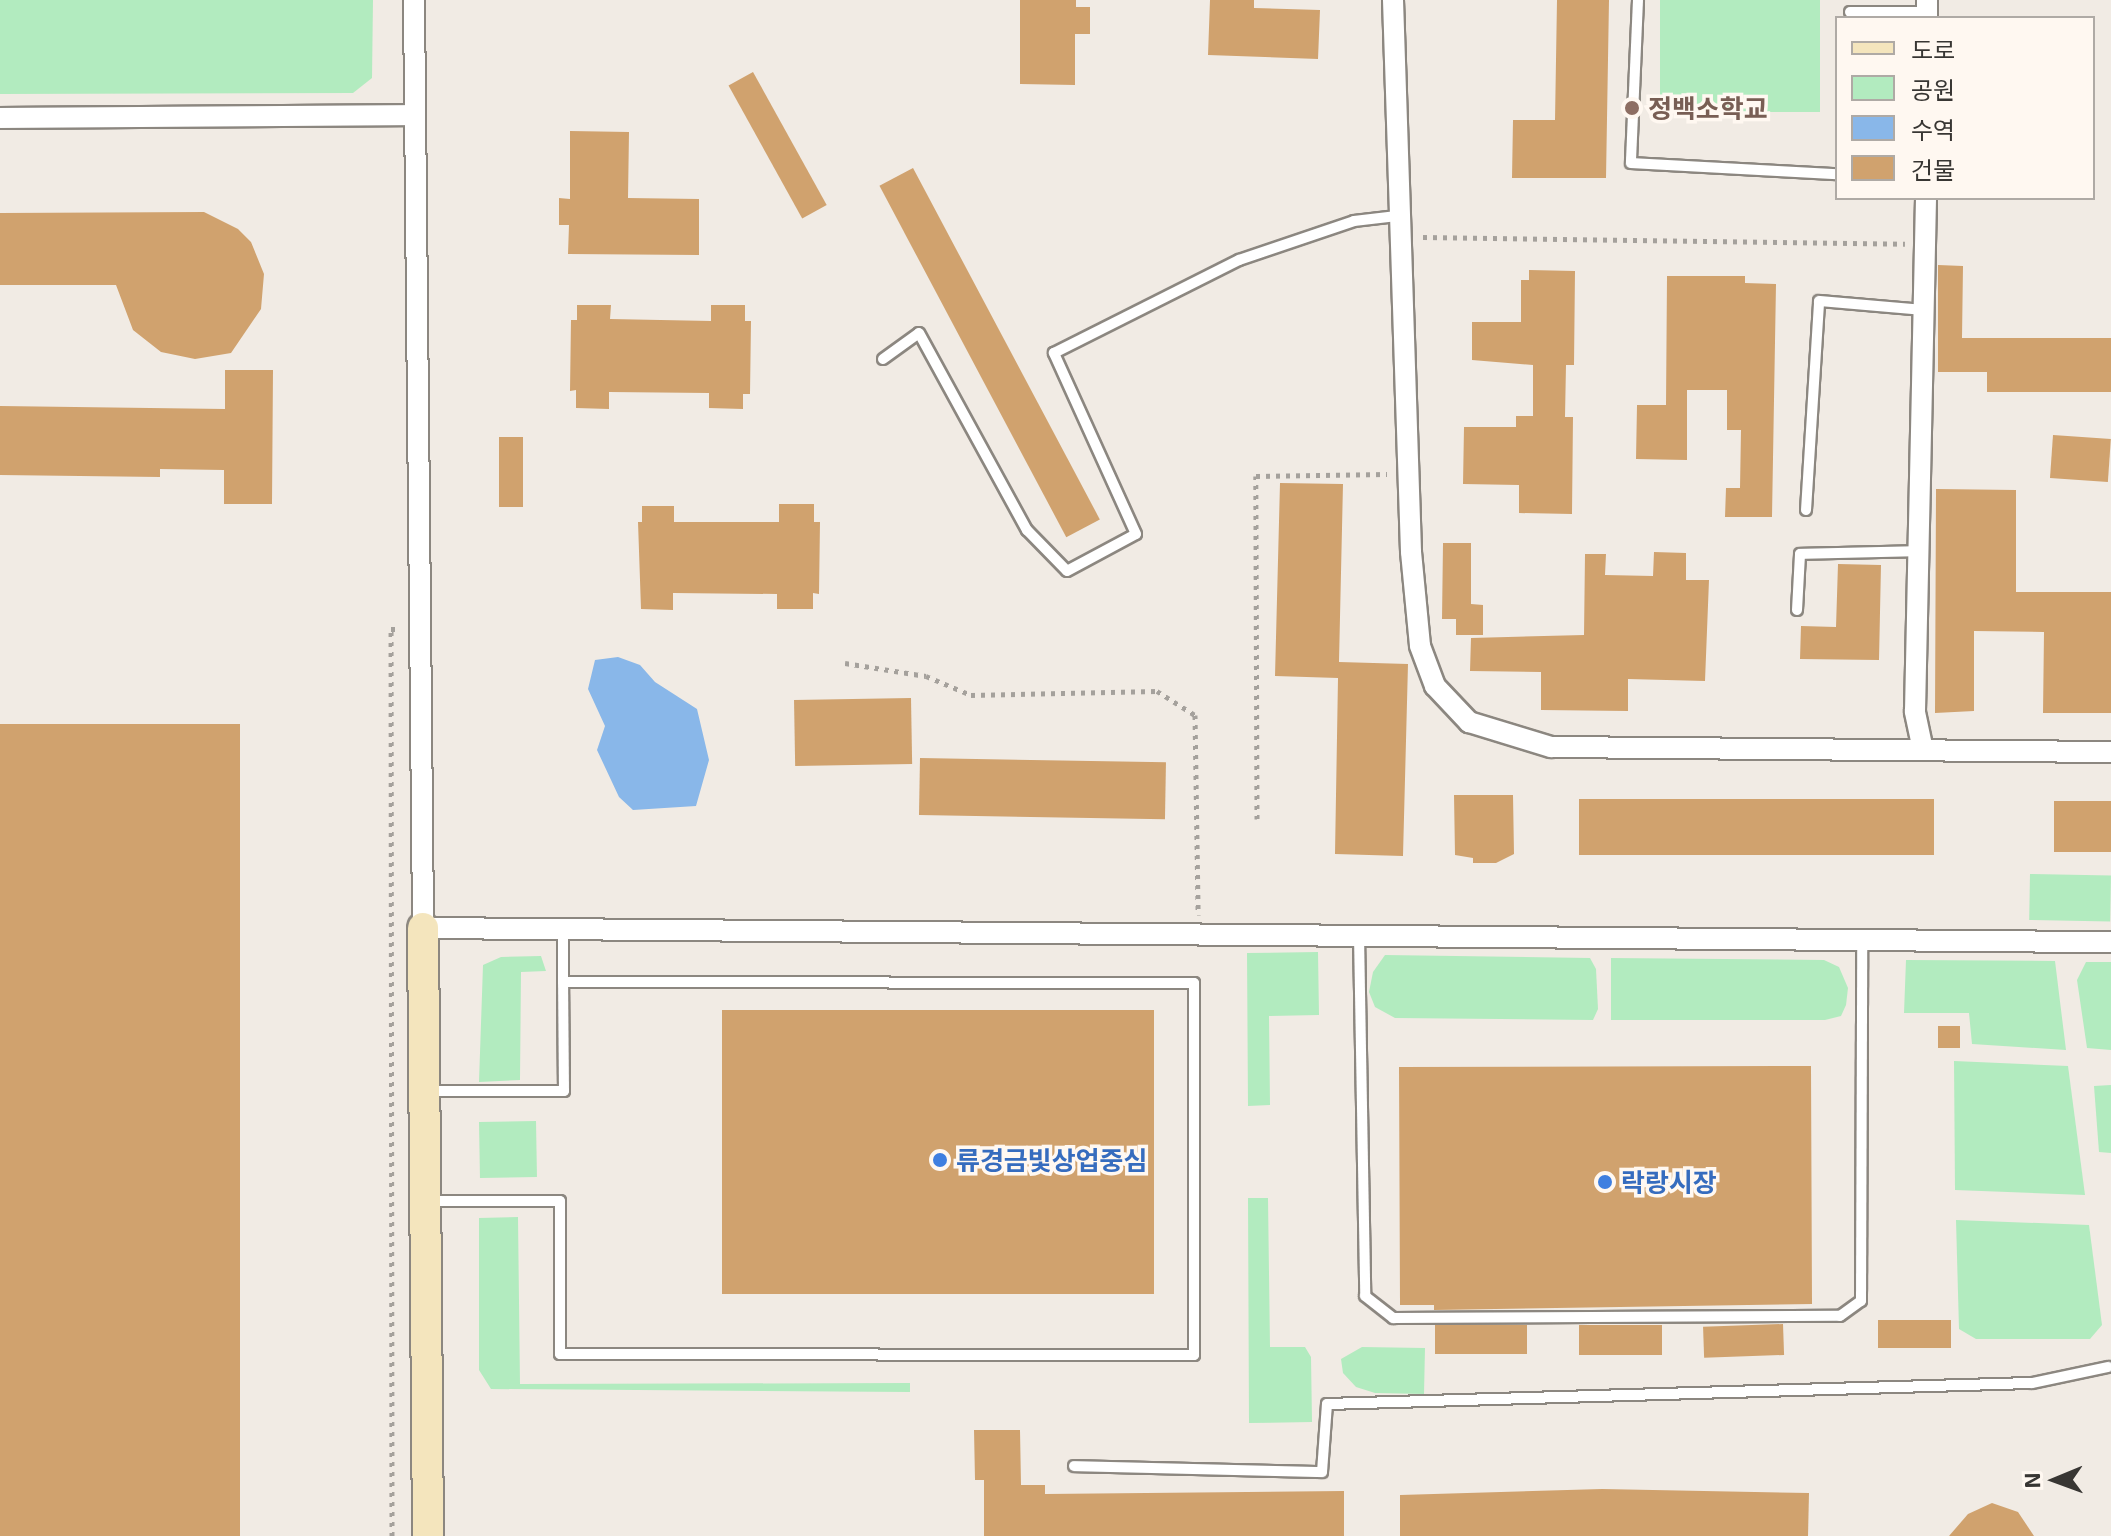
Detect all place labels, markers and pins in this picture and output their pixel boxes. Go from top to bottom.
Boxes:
place label: 정백소학교 [1648,92,1768,124]
marker: 정백소학교 [1623,99,1641,117]
place label: 류경금빛상업중심 [956,1144,1147,1176]
marker: 류경금빛상업중심 [931,1151,949,1169]
place label: 락랑시장 [1621,1166,1717,1198]
marker: 락랑시장 [1596,1173,1614,1191]

